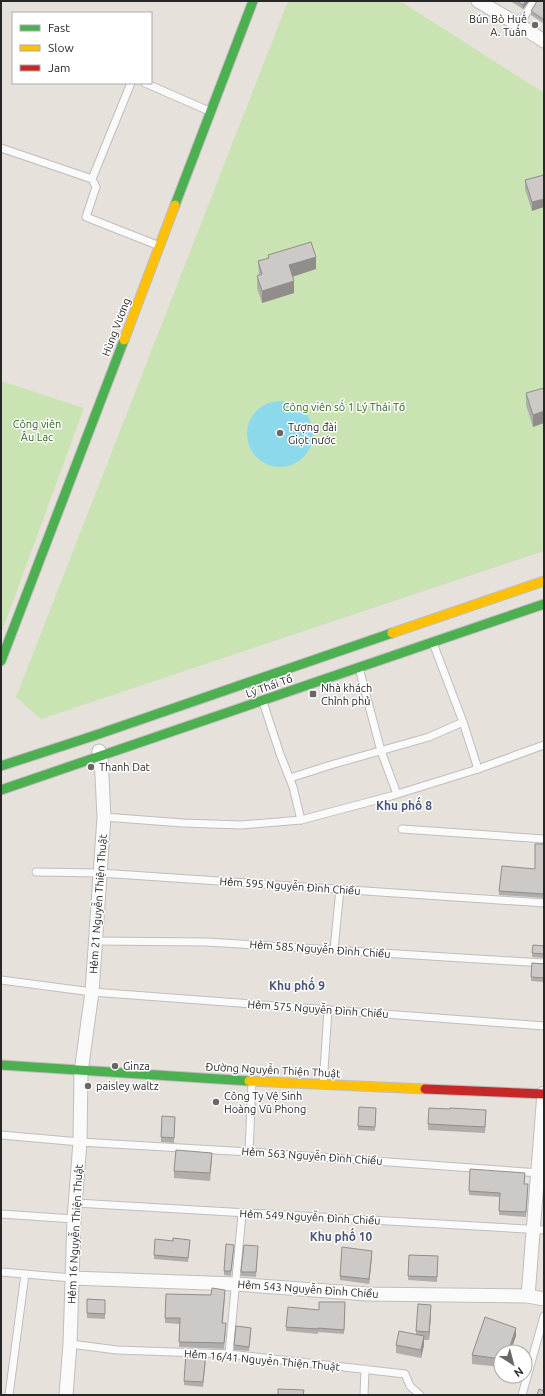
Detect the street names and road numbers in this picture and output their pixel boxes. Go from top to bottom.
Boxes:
street label: Hùng Vương [99,296,133,358]
street label: Lý Thái Tổ [244,672,294,700]
street label: Hẻm 21 Nguyễn Thiện Thuật [86,833,110,974]
street label: Hẻm 595 Nguyễn Ðình Chiểu [219,874,361,897]
street label: Hẻm 585 Nguyễn Ðình Chiểu [249,937,391,960]
street label: Hẻm 575 Nguyễn Ðình Chiểu [247,997,389,1020]
street label: Đường Nguyễn Thiện Thuật [205,1060,342,1081]
street label: Hẻm 563 Nguyễn Ðình Chiểu [241,1144,383,1167]
street label: Hẻm 16 Nguyễn Thiện Thuật [65,1163,86,1304]
street label: Hẻm 549 Nguyễn Ðình Chiểu [239,1207,381,1227]
street label: Hẻm 543 Nguyễn Ðình Chiểu [237,1277,379,1300]
street label: Hẻm 16/41 Nguyễn Thiện Thuật [183,1347,341,1374]

